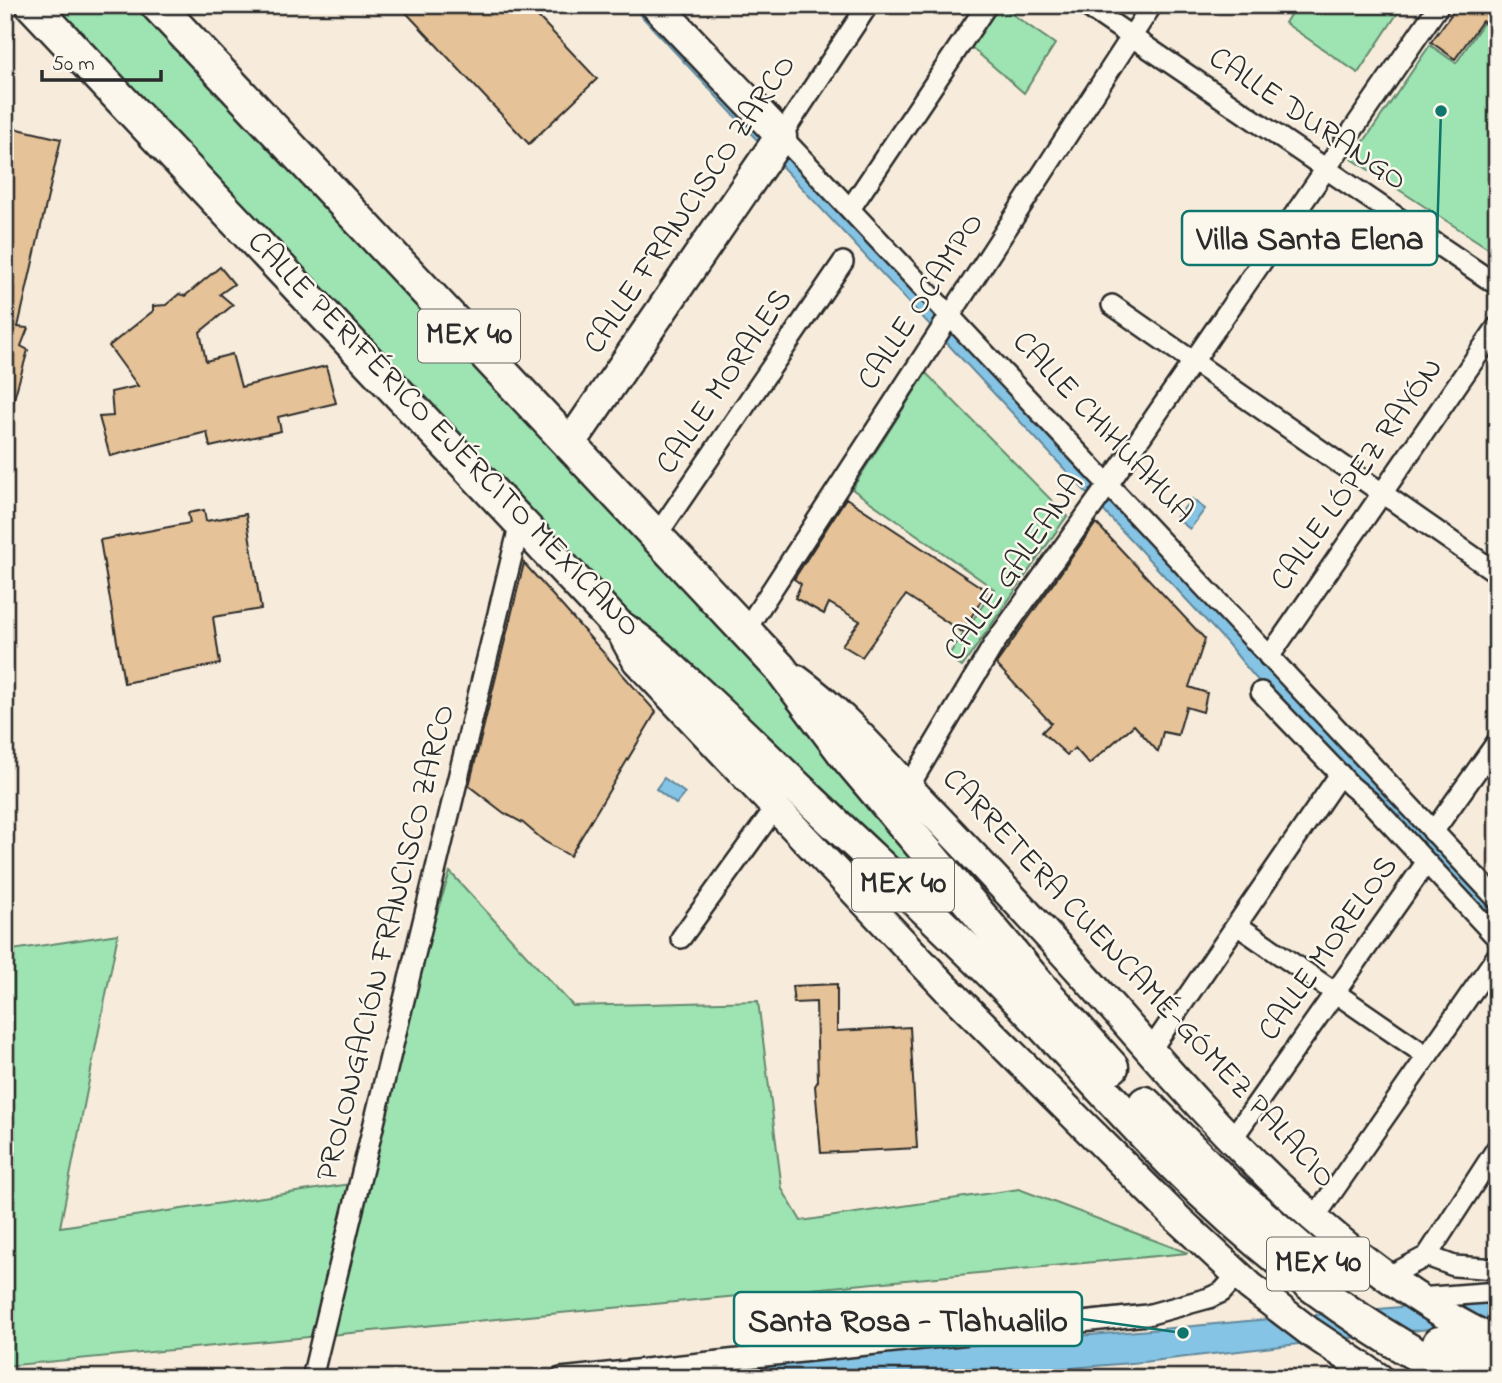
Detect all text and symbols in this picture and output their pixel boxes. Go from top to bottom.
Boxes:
street label: CALLE DURANGO [1198,36,1416,204]
scale bar [42,38,161,82]
street label: CALLE FRANCISCO ZARCO [573,46,809,364]
text: 50 m [52,50,95,80]
street label: CALLE OCAMPO [847,204,997,400]
callout: Villa Santa Elena [1182,211,1437,265]
text: Villa Santa Elena [1195,217,1424,265]
street label: CALLE PERIFÉRICO EJÉRCITO MEXICANO [235,221,651,649]
street label: CALLE MORALES [645,279,805,485]
road number: MEX 40 [418,310,520,362]
street label: CALLE CHIHUAHUA [1000,321,1204,535]
street label: CALLE LÓPEZ RAYÓN [1260,349,1456,601]
street label: CALLE GALEANA [933,464,1097,672]
street label: PROLONGACIÓN FRANCISCO ZARCO [305,700,469,1186]
street label: CARRETERA CUENCAMÉ-GÓMEZ PALACIO [929,758,1347,1200]
street label: CALLE MORELOS [1247,846,1411,1052]
road number: MEX 40 [852,858,954,912]
road number: MEX 40 [1267,1238,1369,1290]
callout: Santa Rosa - Tlahualilo [734,1292,1082,1346]
text: Santa Rosa - Tlahualilo [748,1299,1068,1347]

